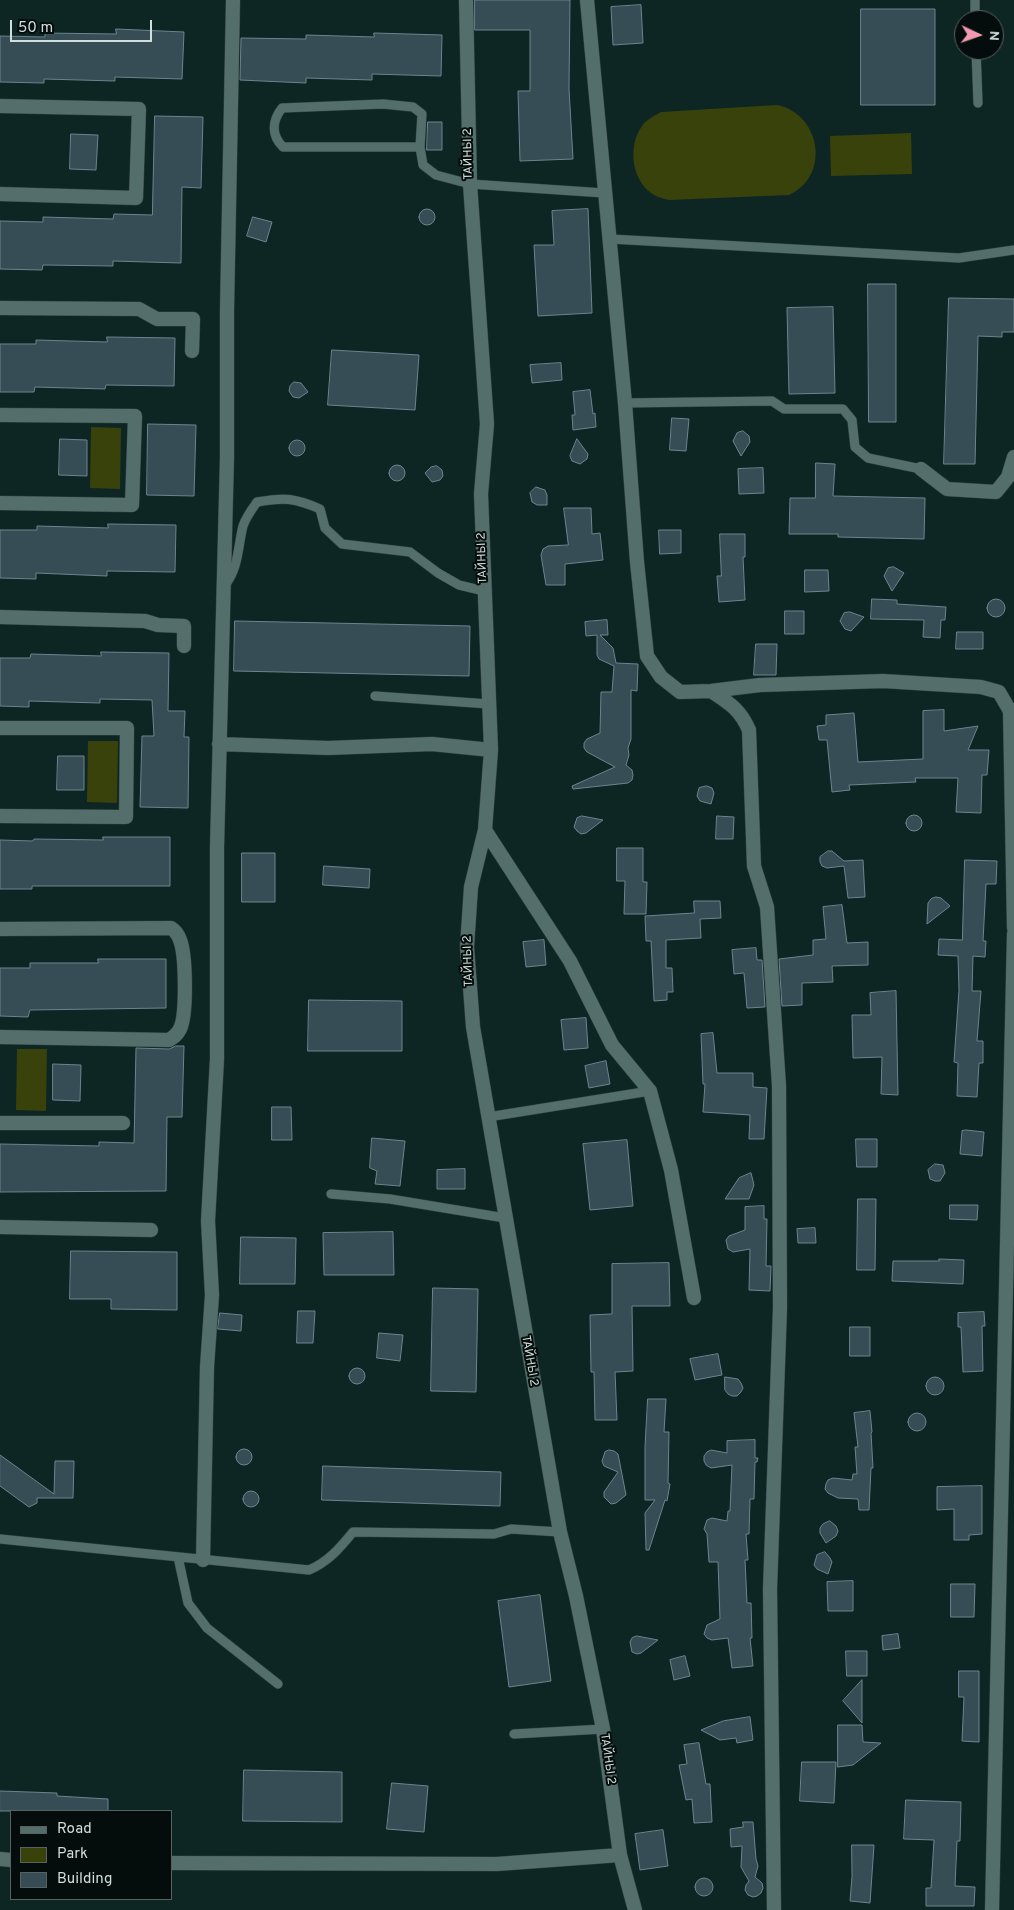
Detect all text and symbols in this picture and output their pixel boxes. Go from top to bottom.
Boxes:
scale bar [12,10,155,42]
north arrow [954,10,1004,60]
text: 50 m [18,19,53,38]
text: N [985,30,1002,41]
street label: ТАЙНЫ 2 [461,128,477,180]
street label: ТАЙНЫ 2 [475,532,491,584]
street label: ТАЙНЫ 2 [461,935,477,987]
street label: ТАЙНЫ 2 [517,1334,541,1388]
street label: ТАЙНЫ 2 [596,1732,618,1786]
legend [10,1810,172,1900]
text: Road [57,1820,92,1839]
text: Park [57,1845,88,1864]
text: Building [57,1870,112,1889]

